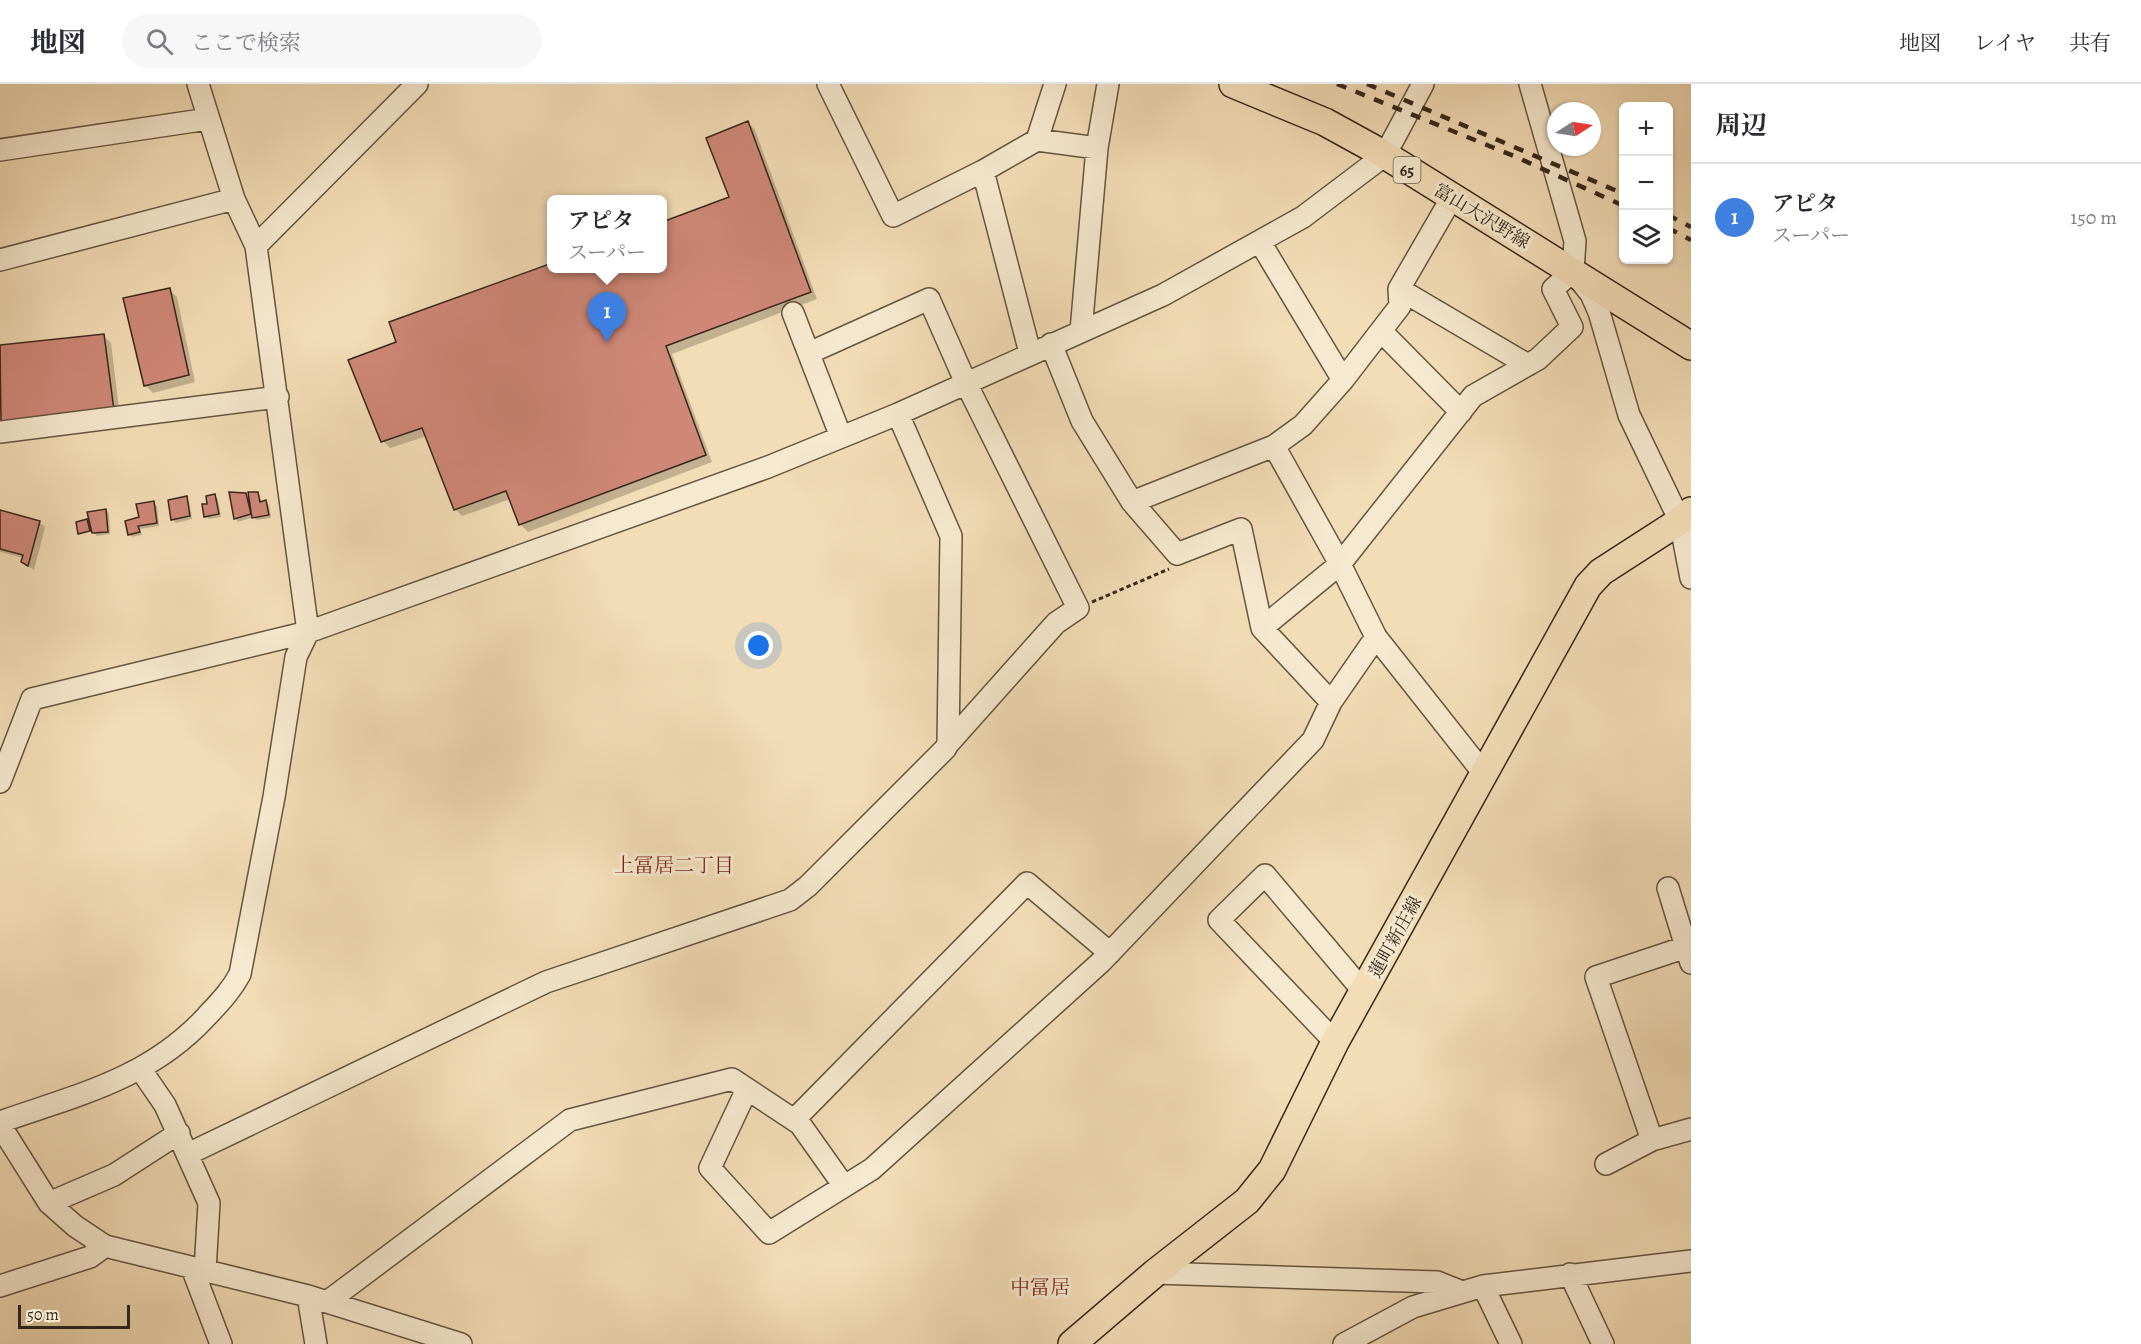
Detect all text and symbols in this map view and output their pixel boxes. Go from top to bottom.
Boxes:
search box [122,14,542,68]
text: 地図 [30,24,86,62]
icon: search [143,25,176,58]
text: ここで検索 [191,28,301,58]
text: 地図 [1899,29,1941,57]
text: レイヤ [1974,29,2036,57]
text: 共有 [2069,29,2111,57]
north arrow [1547,102,1601,156]
map controls [1619,102,1673,264]
button: + [1619,102,1673,156]
text: 周辺 [1715,108,1767,143]
button: − [1619,156,1673,210]
road number: 65 [1394,157,1420,183]
street label: 富山大沢野線 [1430,178,1534,254]
text: アピタ [1772,189,1838,219]
popup [547,195,667,273]
text: 1 [1731,204,1738,231]
text: 150 m [2070,204,2117,231]
text: アピタ [568,206,634,236]
button: layers [1619,210,1673,264]
text: スーパー [1772,222,1850,249]
text: スーパー [568,239,646,266]
pin: 1 [588,292,626,342]
your location [744,631,773,660]
district label: 上冨居二丁目 [614,852,734,879]
street label: 蓮町新庄線 [1363,892,1427,982]
district label: 中冨居 [1010,1274,1070,1301]
scale bar [18,1302,130,1330]
text: 50 m [27,1304,59,1326]

